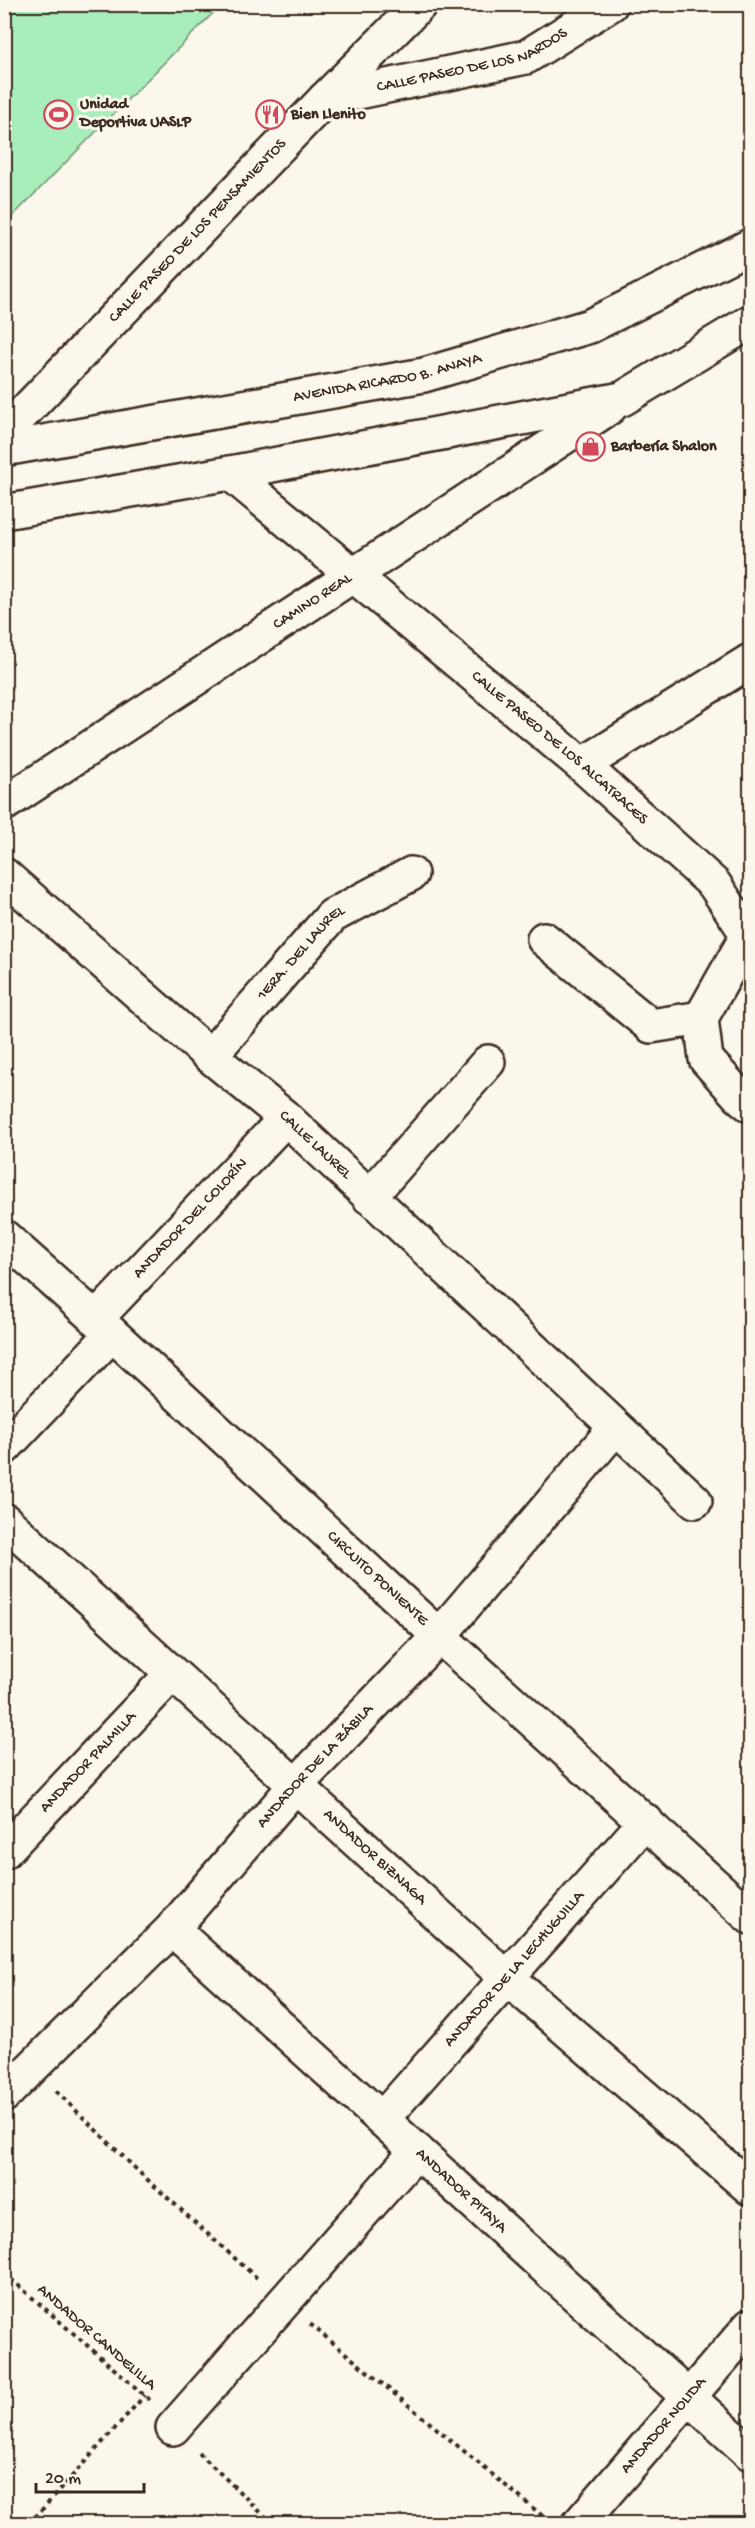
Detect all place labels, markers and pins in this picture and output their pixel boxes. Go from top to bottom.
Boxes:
place label: Unidad Deportiva UASLP [78,96,192,133]
sports icon: Unidad Deportiva UASLP [43,98,75,130]
restaurant icon: Bien Llenito [254,99,286,131]
place label: Bien Llenito [290,106,367,125]
shop icon: Barbería Shalon [574,431,606,463]
place label: Barbería Shalon [610,438,717,457]

